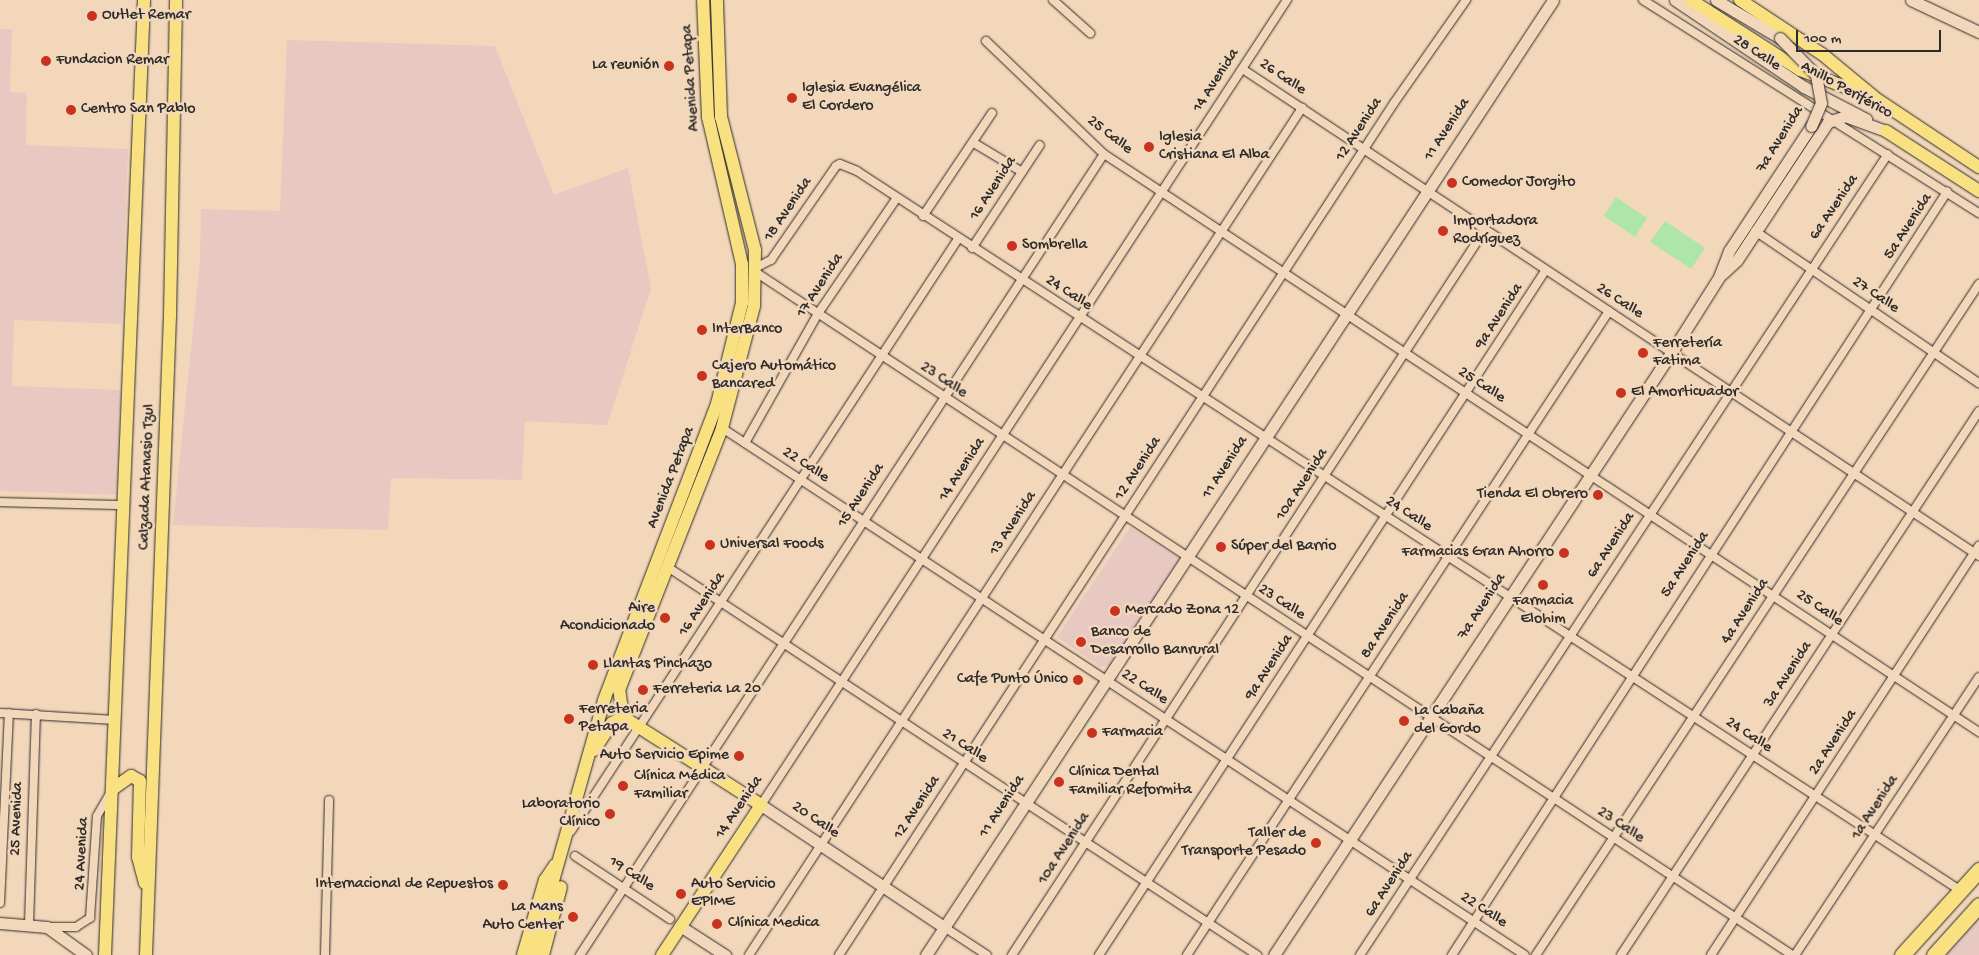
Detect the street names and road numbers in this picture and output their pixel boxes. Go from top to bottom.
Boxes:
street label: Avenida Petapa [679,24,705,132]
street label: 28 Calle [1728,31,1784,77]
street label: 14 Avenida [1189,46,1245,116]
street label: 26 Calle [1255,55,1309,101]
street label: Anillo Periférico [1797,58,1895,124]
street label: 12 Avenida [1332,95,1388,165]
street label: 11 Avenida [1421,95,1475,165]
street label: 7a Avenida [1753,103,1809,177]
street label: 25 Calle [1082,112,1136,160]
street label: 16 Avenida [966,153,1022,225]
street label: 6a Avenida [1806,172,1864,244]
street label: 18 Avenida [761,174,817,246]
street label: 5a Avenida [1880,190,1938,264]
street label: 17 Avenida [793,250,849,322]
street label: 24 Calle [1041,272,1095,316]
street label: 27 Calle [1848,273,1902,319]
street label: 9a Avenida [1472,280,1528,354]
street label: 26 Calle [1592,280,1646,324]
street label: 23 Calle [916,359,970,403]
street label: 25 Calle [1454,364,1508,408]
street label: Calzada Atanasio Tzul [136,404,160,550]
street label: Avenida Petapa [644,425,700,531]
street label: 11 Avenida [1199,433,1253,503]
street label: 12 Avenida [1111,434,1167,504]
street label: 14 Avenida [935,435,991,505]
street label: 22 Calle [778,444,832,488]
street label: 10a Avenida [1273,445,1333,525]
street label: 15 Avenida [834,460,890,532]
street label: 13 Avenida [986,488,1042,560]
street label: 24 Calle [1381,493,1435,537]
street label: 6a Avenida [1584,509,1640,583]
street label: 5a Avenida [1657,528,1715,602]
street label: 16 Avenida [675,569,731,641]
street label: 7a Avenida [1455,570,1511,644]
street label: 4a Avenida [1718,576,1774,648]
street label: 23 Calle [1254,581,1308,625]
street label: 25 Calle [1792,586,1846,632]
street label: 8a Avenida [1357,589,1415,663]
street label: 9a Avenida [1242,631,1298,705]
street label: 3a Avenida [1761,638,1817,712]
street label: 22 Calle [1117,666,1171,710]
street label: 2a Avenida [1806,706,1862,780]
street label: 24 Calle [1721,714,1775,758]
street label: 21 Calle [937,725,991,769]
street label: 11 Avenida [976,772,1030,842]
street label: 1a Avenida [1848,772,1904,844]
street label: 14 Avenida [712,773,768,843]
street label: 12 Avenida [890,773,946,843]
street label: 25 Avenida [7,782,29,856]
street label: 20 Calle [787,798,843,844]
street label: 23 Calle [1593,804,1647,848]
street label: 10a Avenida [1035,809,1095,889]
street label: 24 Avenida [71,817,95,891]
street label: 6a Avenida [1362,848,1418,922]
street label: 19 Calle [604,853,658,897]
street label: 22 Calle [1456,889,1510,933]

